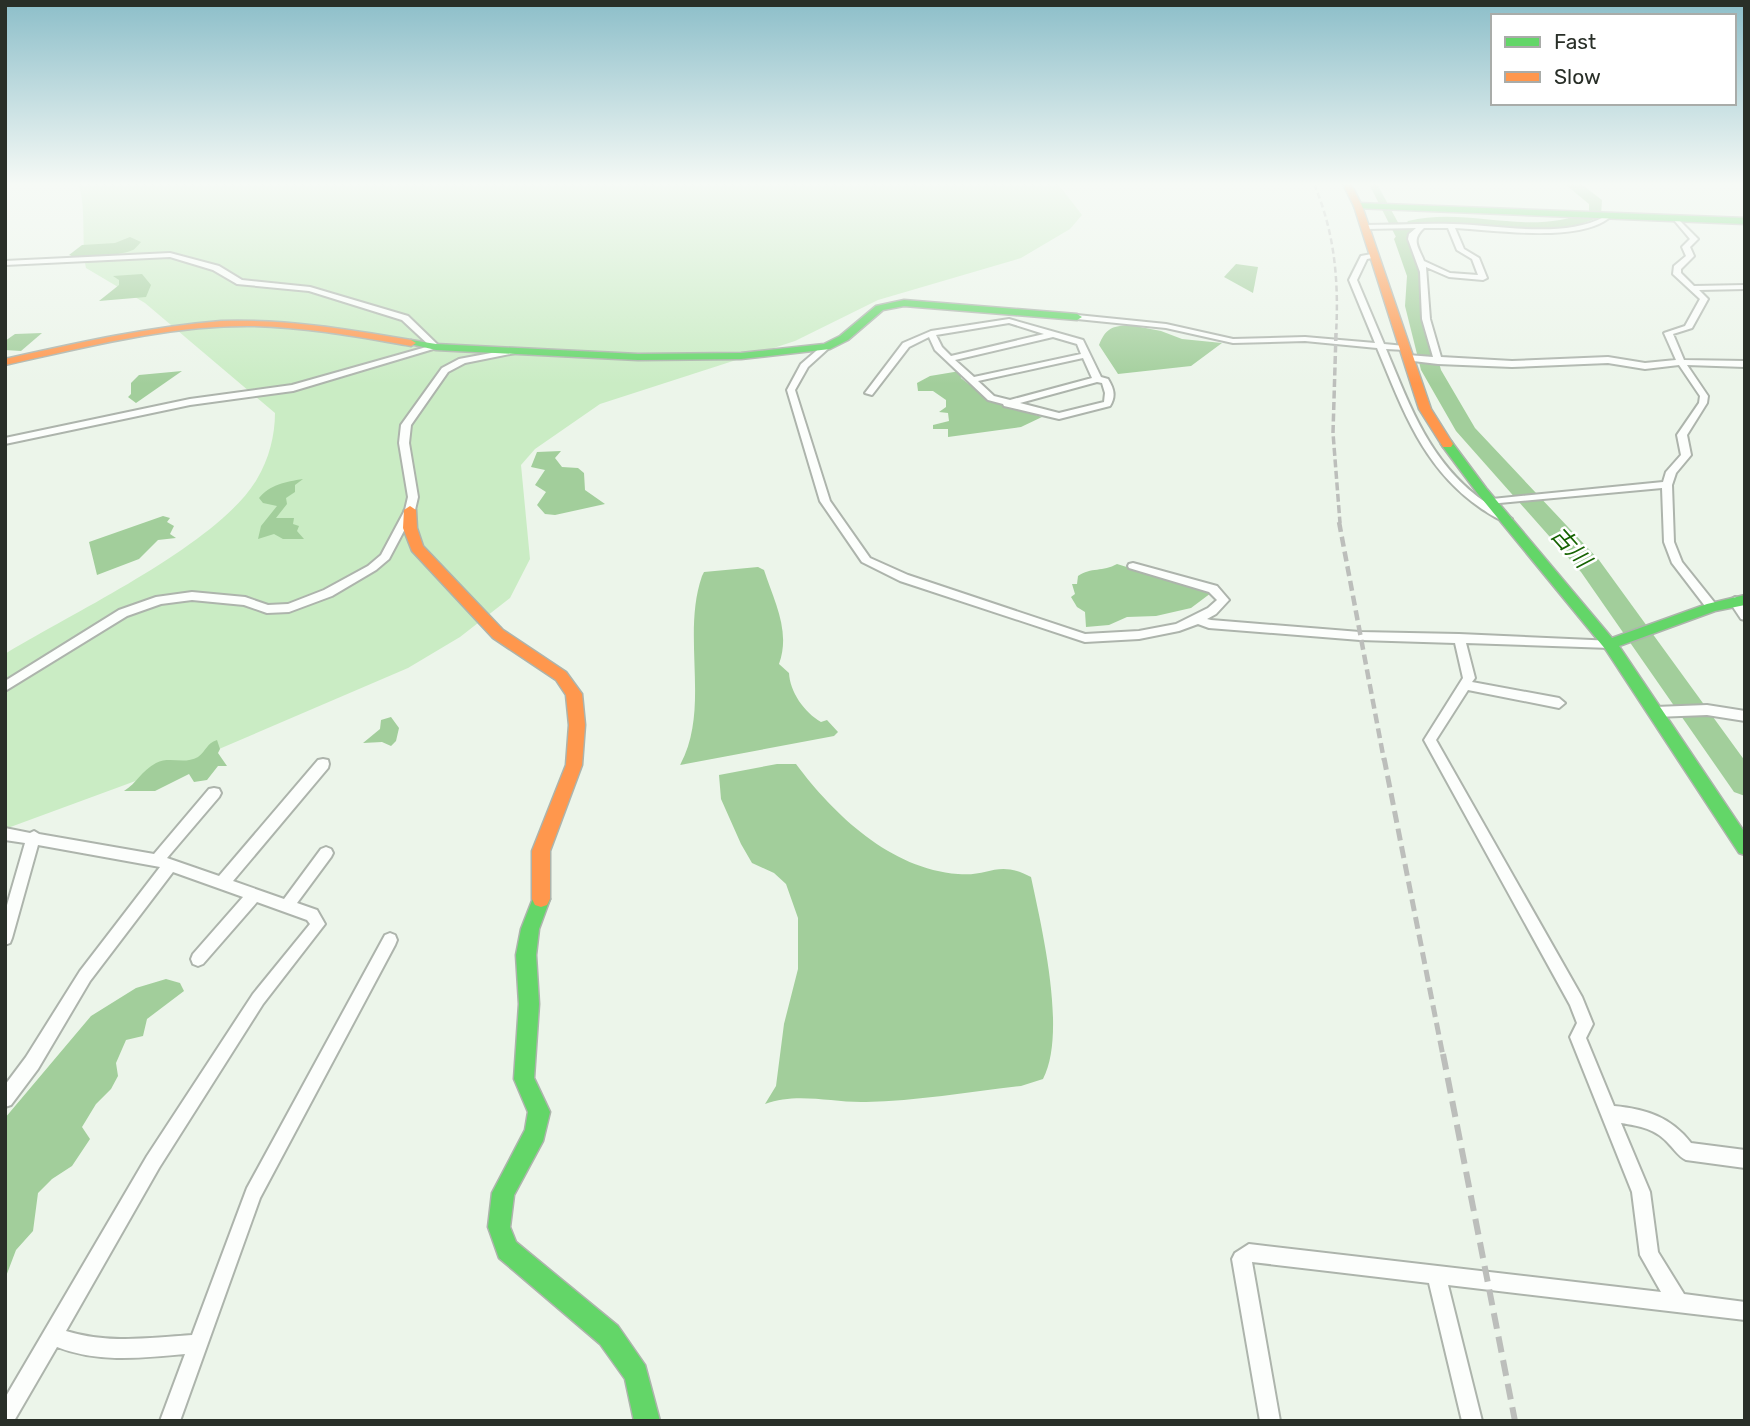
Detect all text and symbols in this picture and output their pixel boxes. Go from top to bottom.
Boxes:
legend [1491,14,1736,105]
text: Fast [1554,29,1596,54]
text: Slow [1554,64,1601,89]
water label: 古川 [1545,521,1599,576]

